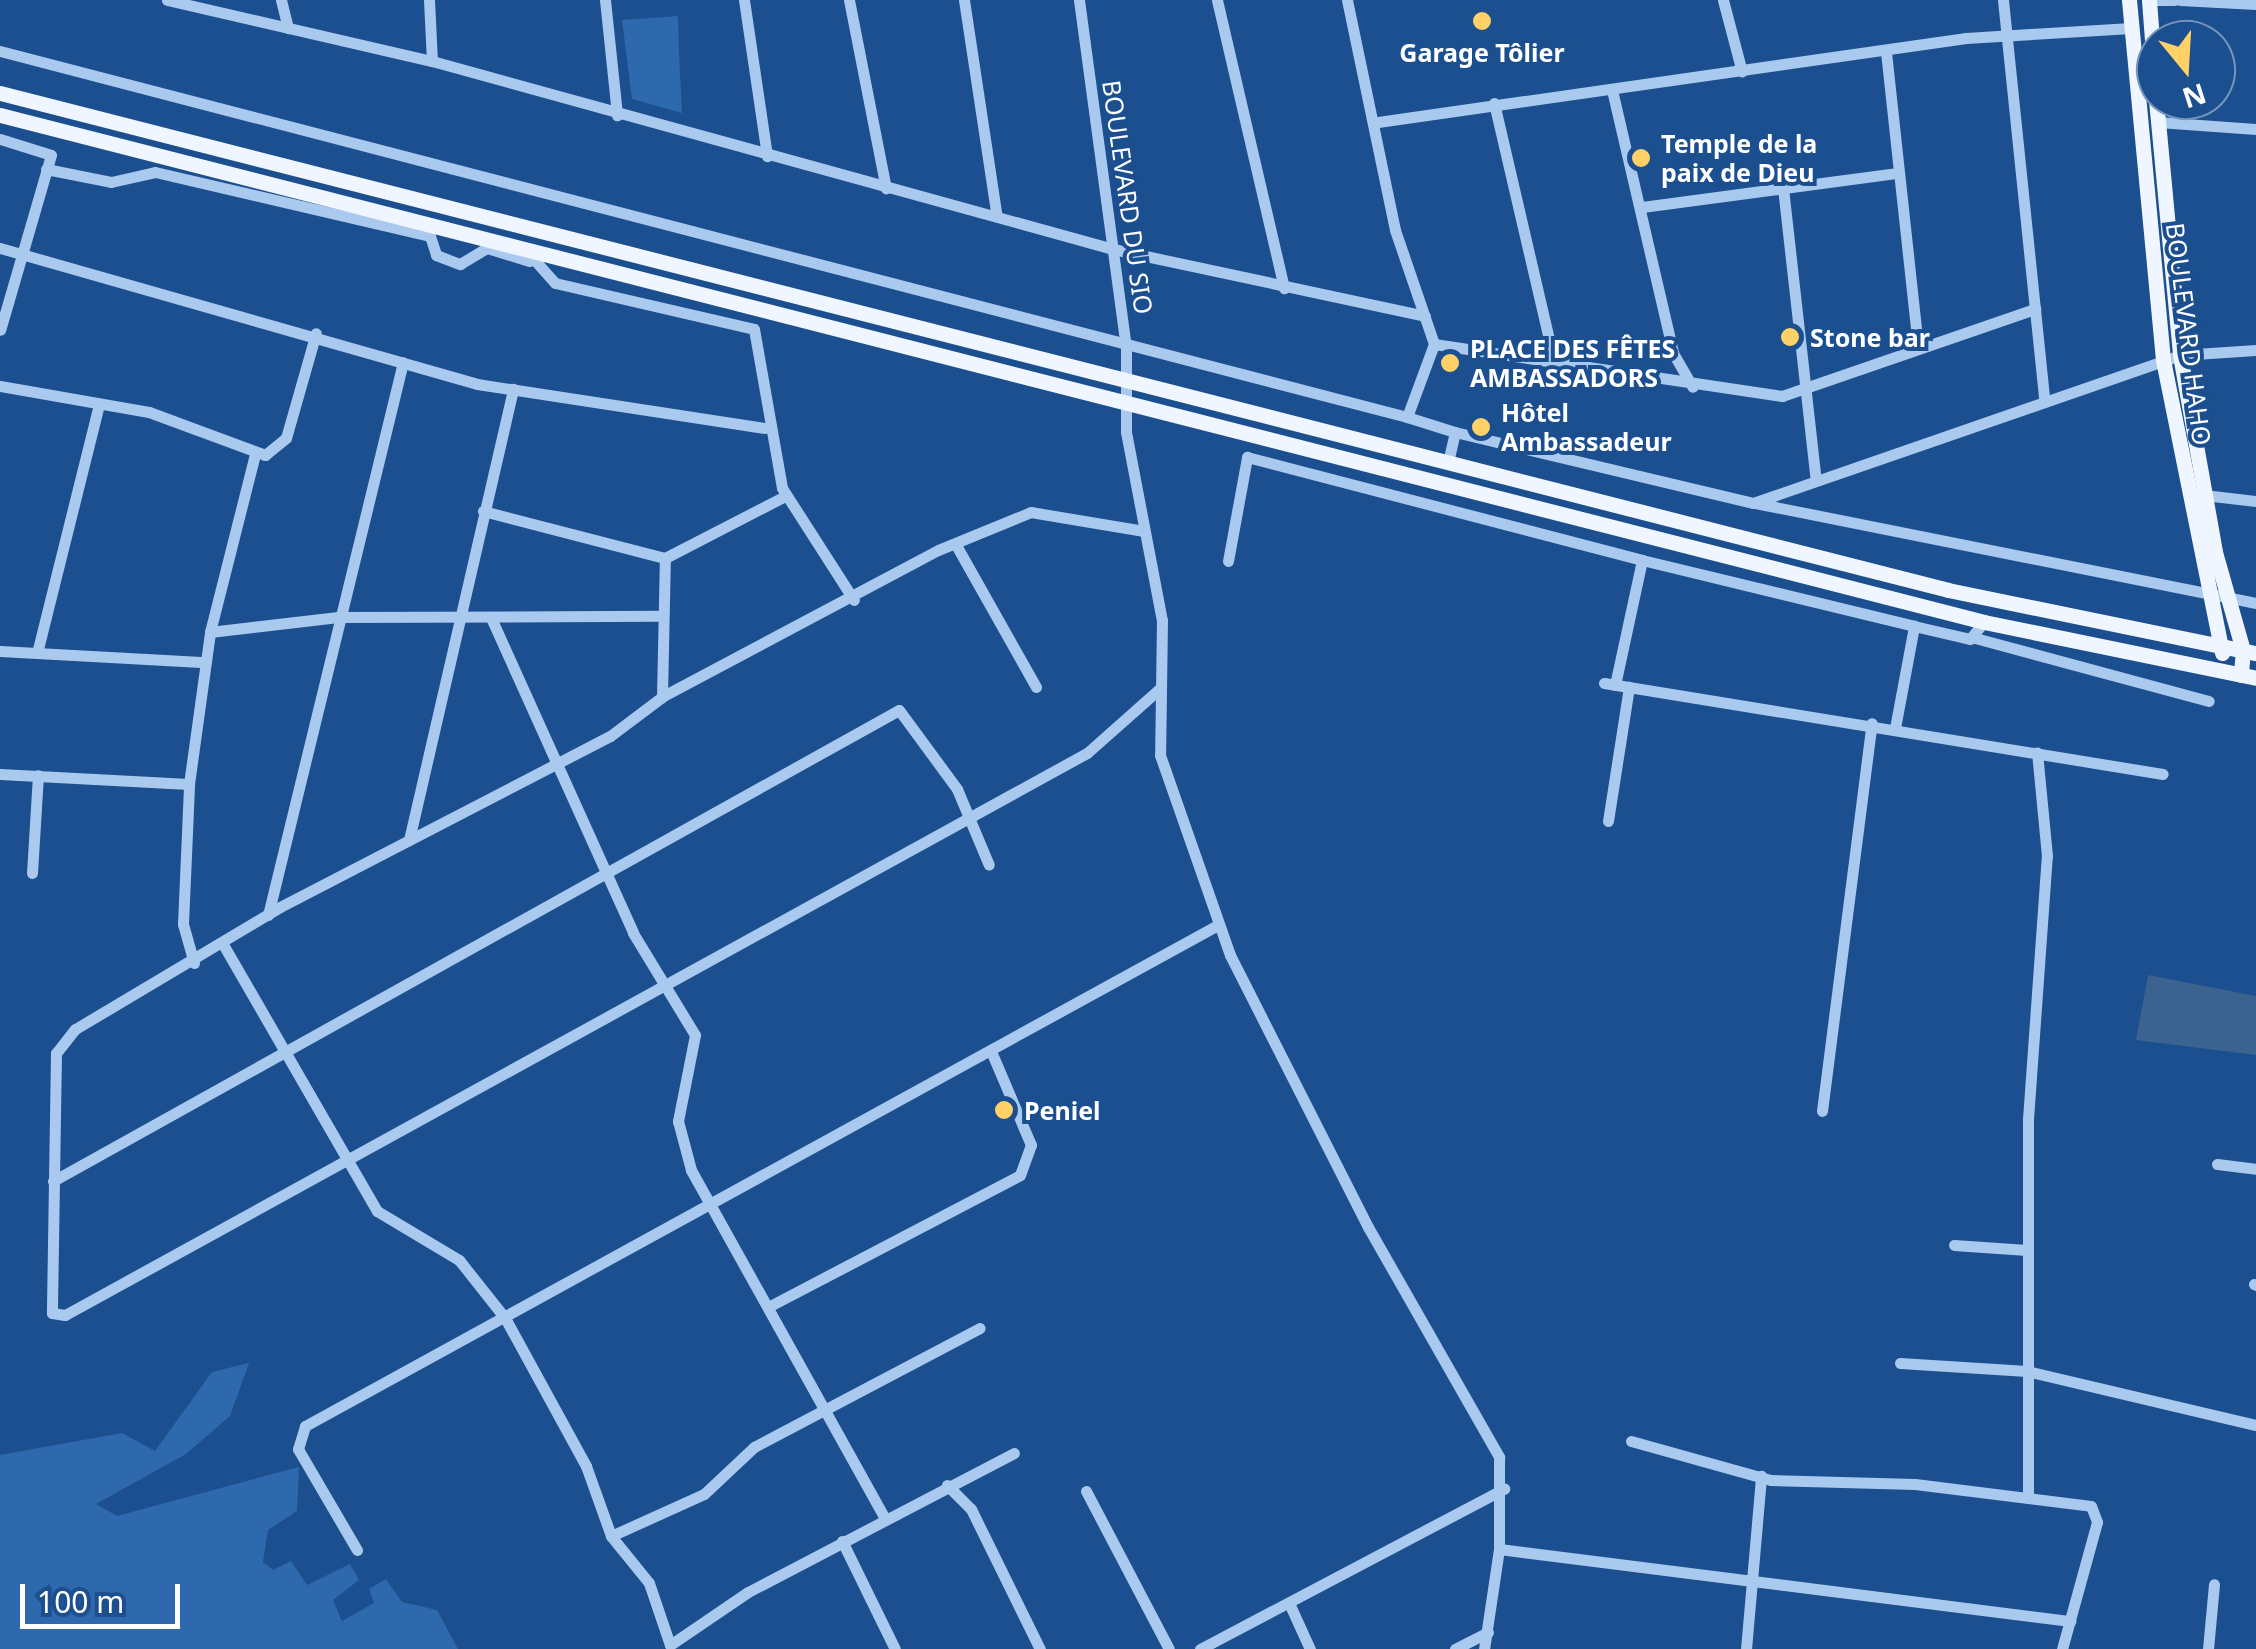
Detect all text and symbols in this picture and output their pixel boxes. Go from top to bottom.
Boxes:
marker: Garage Tôlier [1471,10,1493,32]
north arrow [2136,20,2236,120]
place label: Garage Tôlier [1399,37,1565,67]
text: N [2178,75,2211,118]
street label: BOULEVARD DU SIO [1097,78,1159,316]
place label: Temple de la paix de Dieu [1661,129,1817,188]
marker: Temple de la paix de Dieu [1630,147,1652,169]
street label: BOULEVARD HAHO [2160,221,2218,447]
place label: Stone bar [1810,322,1930,352]
marker: Stone bar [1779,326,1801,348]
place label: PLACE DES FÊTES AMBASSADORS [1470,334,1675,393]
marker: PLACE DES FÊTES AMBASSADORS [1439,352,1461,374]
place label: Hôtel Ambassadeur [1501,398,1672,457]
marker: Hôtel Ambassadeur [1470,416,1492,438]
place label: Peniel [1024,1095,1101,1125]
marker: Peniel [993,1099,1015,1121]
scale bar [25,1564,185,1626]
text: 100 m [37,1581,124,1622]

